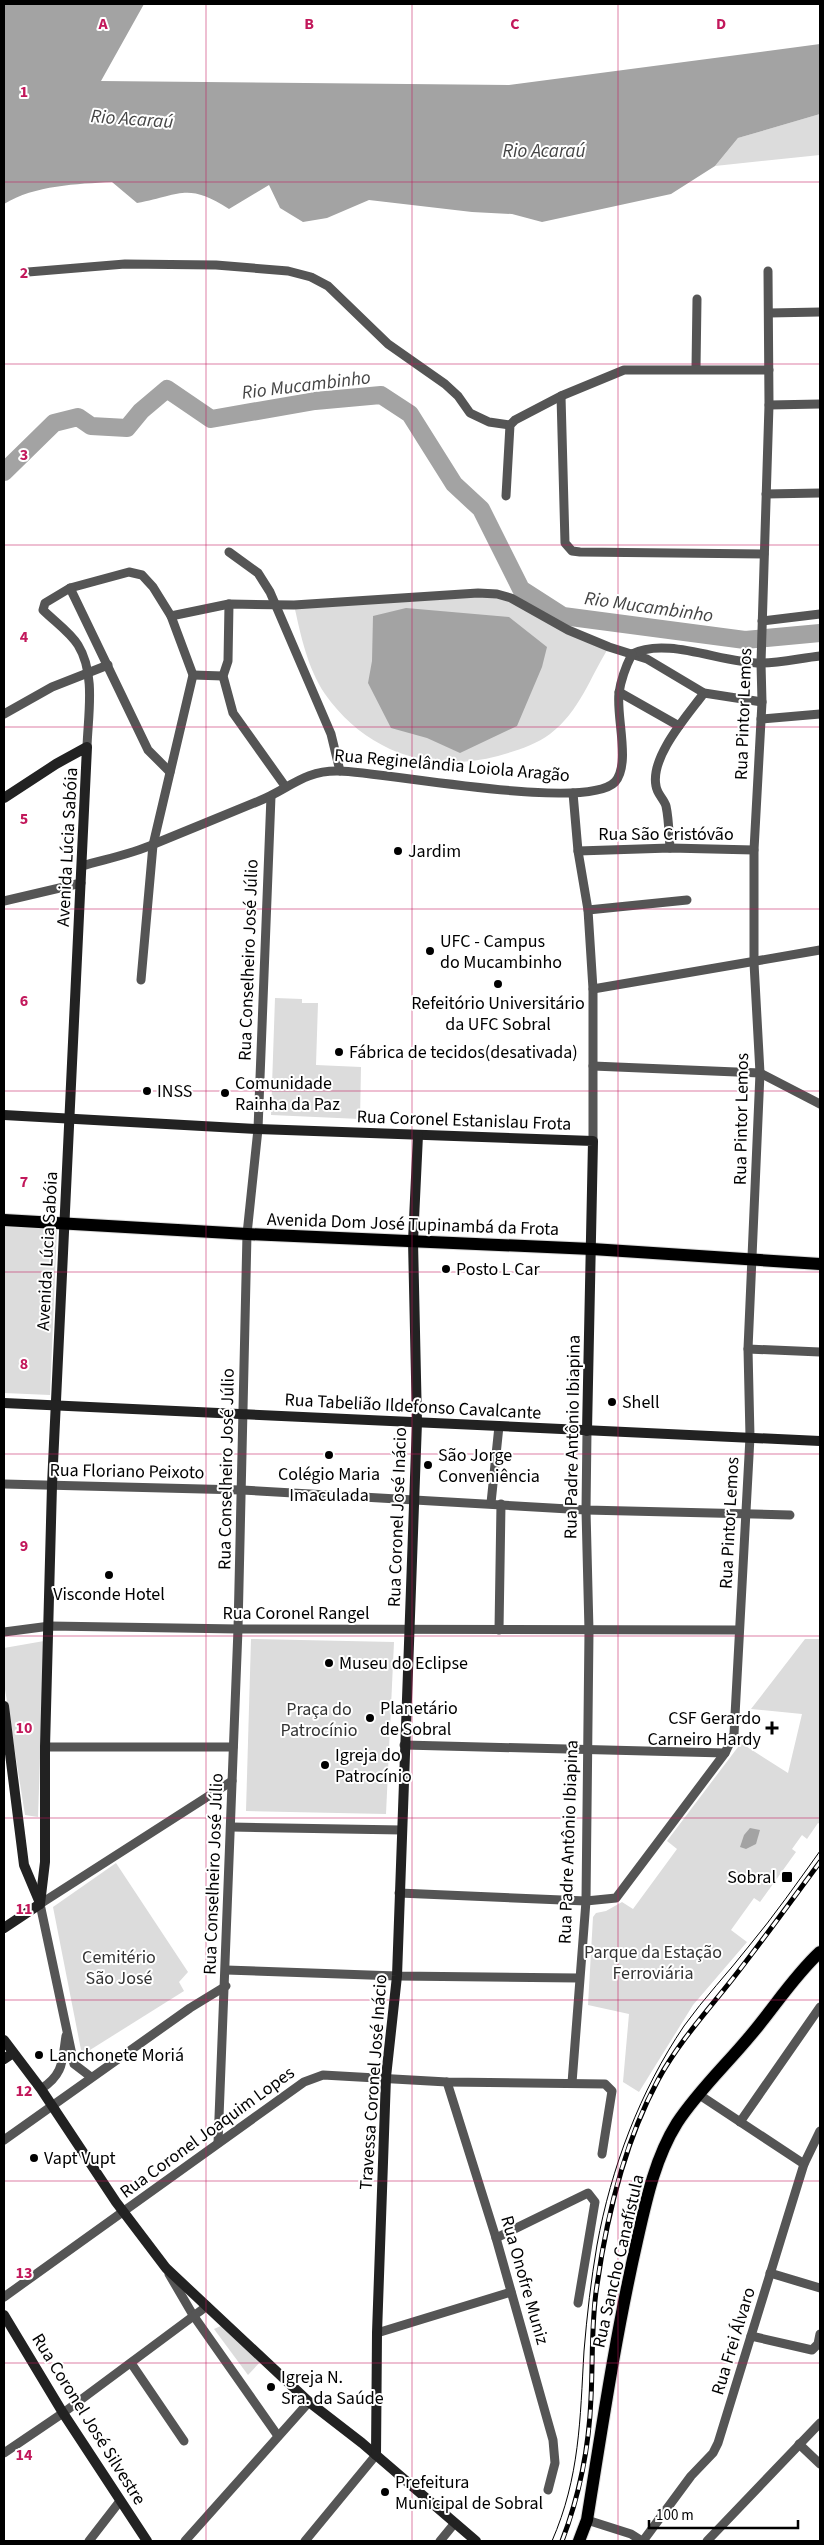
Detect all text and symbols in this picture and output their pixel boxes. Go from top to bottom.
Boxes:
text: A [97,13,108,35]
text: B [304,13,314,35]
text: C [510,13,520,35]
text: D [716,13,726,35]
text: 1 [20,81,28,103]
water label: Rio Acaraú [90,103,174,136]
water label: Rio Acaraú [503,138,586,165]
text: 2 [20,262,28,284]
water label: Rio Mucambinho [240,364,372,407]
text: 3 [20,444,28,466]
water label: Rio Mucambinho [583,585,715,630]
text: 4 [20,626,29,648]
street label: Rua Pintor Lemos [729,647,758,781]
street label: Rua Reginelândia Loiola Aragão [333,743,571,788]
street label: Avenida Lúcia Sabóia [51,767,84,927]
text: 5 [20,808,28,830]
street label: Rua São Cristóvão [598,822,734,847]
place label: Jardim [408,839,461,864]
marker: Jardim [392,845,404,857]
street label: Rua Conselheiro José Júlio [232,859,265,1061]
place label: UFC - Campus do Mucambinho [440,929,562,975]
marker: UFC - Campus do Mucambinho [424,945,436,957]
marker: Refeitório Universitário da UFC Sobral [492,978,504,990]
text: 6 [20,990,28,1012]
place label: Refeitório Universitário da UFC Sobral [411,991,585,1037]
place label: Fábrica de tecidos(desativada) [349,1040,578,1065]
marker: Fábrica de tecidos(desativada) [333,1046,345,1058]
street label: Rua Pintor Lemos [728,1053,755,1185]
place label: Comunidade Rainha da Paz [235,1071,340,1117]
place label: INSS [157,1079,192,1104]
marker: INSS [141,1085,153,1097]
marker: Comunidade Rainha da Paz [219,1087,231,1099]
street label: Rua Coronel Estanislau Frota [356,1104,572,1137]
text: 7 [20,1171,28,1193]
street label: Avenida Lúcia Sabóia [31,1171,64,1331]
street label: Avenida Dom José Tupinambá da Frota [266,1207,559,1242]
place label: Posto L Car [456,1257,541,1282]
marker: Posto L Car [440,1263,452,1275]
street label: Rua Padre Antônio Ibiapina [558,1335,587,1539]
text: 8 [20,1353,28,1375]
street label: Rua Conselheiro José Júlio [212,1368,241,1570]
street label: Rua Tabelião Ildefonso Cavalcante [284,1387,542,1426]
place label: Shell [622,1390,660,1415]
marker: Shell [606,1396,618,1408]
street label: Rua Coronel José Inácio [382,1427,413,1607]
place label: São Jorge Conveniência [438,1443,540,1489]
marker: Colégio Maria Imaculada [323,1449,335,1461]
street label: Rua Pintor Lemos [714,1456,745,1590]
street label: Rua Floriano Peixoto [49,1458,205,1485]
marker: São Jorge Conveniência [422,1459,434,1471]
place label: Colégio Maria Imaculada [278,1462,380,1508]
text: 9 [20,1535,28,1557]
marker: Visconde Hotel [103,1569,115,1581]
place label: Visconde Hotel [53,1582,165,1607]
street label: Rua Coronel Rangel [223,1601,369,1626]
place label: Museu do Eclipse [339,1651,468,1676]
marker: Museu do Eclipse [323,1657,335,1669]
place label: Planetário de Sobral [380,1696,458,1742]
park label: Praça do Patrocínio [281,1697,357,1743]
place label: CSF Gerardo Carneiro Hardy [648,1706,762,1752]
marker: Planetário de Sobral [364,1712,376,1724]
text: 10 [16,1717,32,1739]
marker: CSF Gerardo Carneiro Hardy [765,1721,779,1735]
street label: Rua Padre Antônio Ibiapina [552,1740,585,1944]
place label: Igreja do Patrocínio [335,1743,412,1789]
marker: Igreja do Patrocínio [319,1759,331,1771]
street label: Rua Conselheiro José Júlio [197,1773,230,1975]
place label: Sobral [727,1865,776,1890]
marker: Sobral [780,1870,794,1884]
text: 11 [16,1898,32,1920]
park label: Parque da Estação Ferroviária [584,1940,722,1986]
park label: Cemitério São José [82,1945,156,1991]
street label: Travessa Coronel José Inácio [353,1973,394,2191]
place label: Lanchonete Moriá [49,2043,184,2068]
marker: Lanchonete Moriá [33,2049,45,2061]
street label: Rua Coronel Joaquim Lopes [115,2061,300,2204]
text: 12 [16,2080,32,2102]
place label: Vapt Vupt [44,2146,116,2171]
marker: Vapt Vupt [28,2152,40,2164]
street label: Rua Sancho Canafístula [586,2172,651,2350]
street label: Rua Onofre Muniz [494,2213,555,2348]
text: 13 [16,2262,32,2284]
street label: Rua Frei Álvaro [705,2284,762,2398]
street label: Rua Coronel José Silvestre [25,2329,152,2510]
place label: Igreja N. Sra. da Saúde [281,2365,384,2411]
marker: Igreja N. Sra. da Saúde [265,2381,277,2393]
text: 14 [16,2444,33,2466]
place label: Prefeitura Municipal de Sobral [395,2470,543,2516]
marker: Prefeitura Municipal de Sobral [379,2486,391,2498]
scale bar [649,2498,798,2530]
text: 100 m [656,2505,694,2526]

